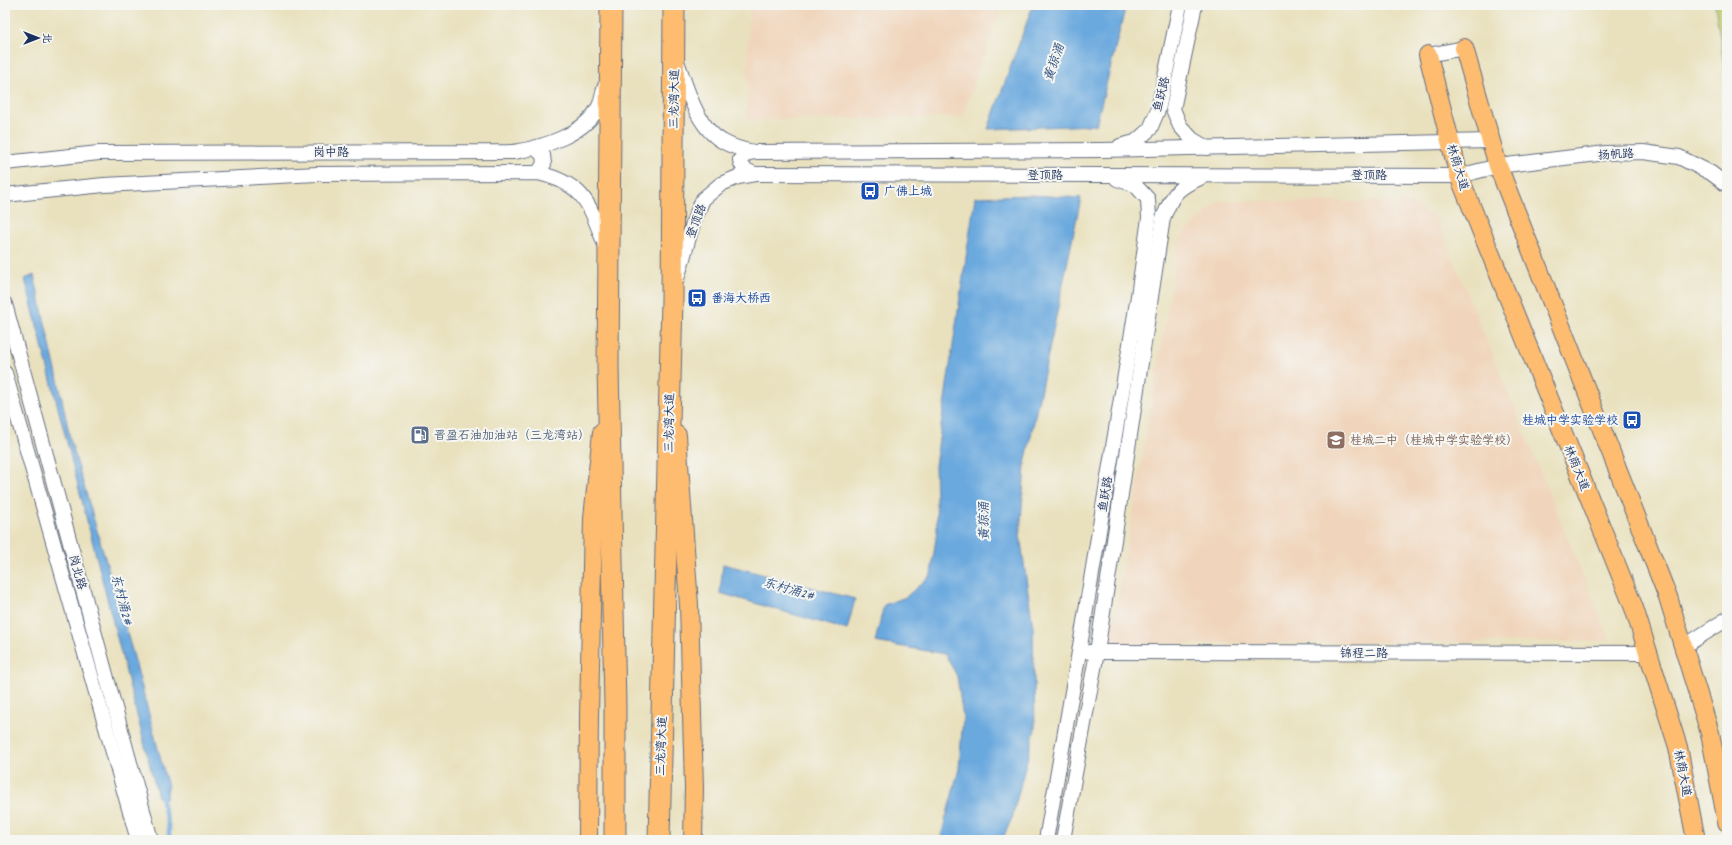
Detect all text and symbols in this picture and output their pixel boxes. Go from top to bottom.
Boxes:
north arrow [18,18,58,58]
text: 北 [38,33,54,44]
water label: 黄猄涌 [1040,40,1071,84]
street label: 三龙湾大道 [666,69,685,129]
street label: 鱼跃路 [1150,75,1175,114]
street label: 林荫大道 [1441,142,1472,193]
street label: 岗中路 [313,145,349,162]
street label: 扬帆路 [1598,146,1635,165]
street label: 登顶路 [1027,168,1063,185]
street label: 登顶路 [1351,168,1387,185]
bus stop icon: 广佛上城 [859,180,881,202]
place label: 广佛上城 [884,184,932,201]
street label: 登顶路 [683,202,712,241]
bus stop icon: 番海大桥西 [686,287,708,309]
place label: 番海大桥西 [711,291,771,308]
street label: 三龙湾大道 [661,393,680,453]
bus stop icon: 桂城中学实验学校 [1621,409,1643,431]
place label: 桂城中学实验学校 [1522,413,1618,430]
fuel station icon: 晋盈石油加油站（三龙湾站） [409,424,431,446]
place label: 晋盈石油加油站（三龙湾站） [434,428,590,445]
school or university icon: 桂城二中（桂城中学实验学校） [1325,429,1347,451]
place label: 桂城二中（桂城中学实验学校） [1350,433,1518,450]
street label: 林荫大道 [1559,443,1592,494]
street label: 鱼跃路 [1095,475,1118,513]
water label: 黄猄涌 [976,500,995,541]
street label: 岗北路 [64,553,89,592]
water label: 东村涌2# [105,572,136,628]
water label: 东村涌2# [761,574,817,607]
street label: 锦程二路 [1340,646,1388,663]
street label: 三龙湾大道 [653,716,672,776]
street label: 林荫大道 [1669,748,1694,798]

